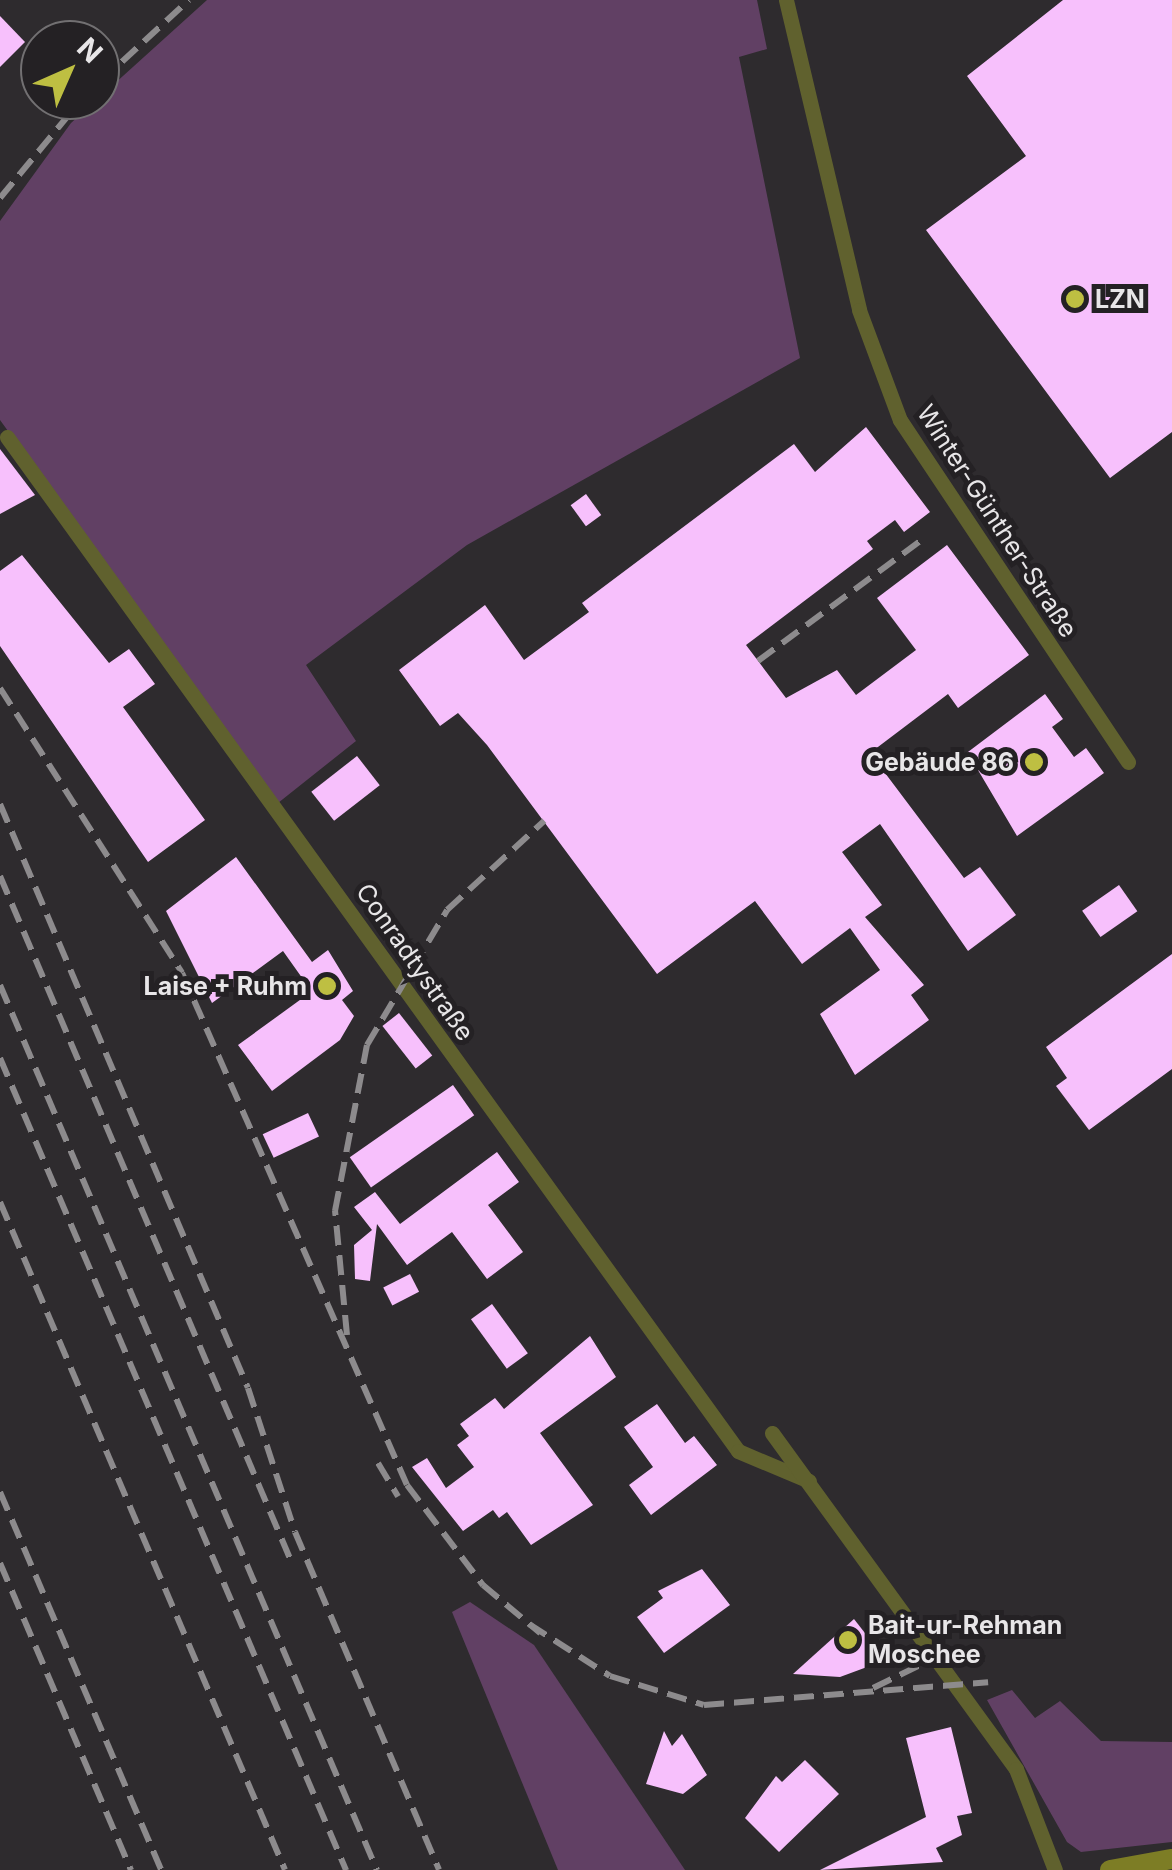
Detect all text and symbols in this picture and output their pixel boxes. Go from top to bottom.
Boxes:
north arrow [20,20,120,120]
text: N [70,31,109,70]
place label: LZN [1095,284,1145,314]
marker: LZN [1064,288,1086,310]
street label: Winter-Günther-Straße [911,399,1083,643]
place label: Gebäude 86 [865,747,1014,777]
marker: Gebäude 86 [1023,751,1045,773]
street label: Conradtystraße [350,878,480,1046]
place label: Laise + Ruhm [144,971,307,1001]
marker: Laise + Ruhm [316,975,338,997]
place label: Bait-ur-Rehman Moschee [868,1611,1062,1670]
marker: Bait-ur-Rehman Moschee [837,1629,859,1651]

